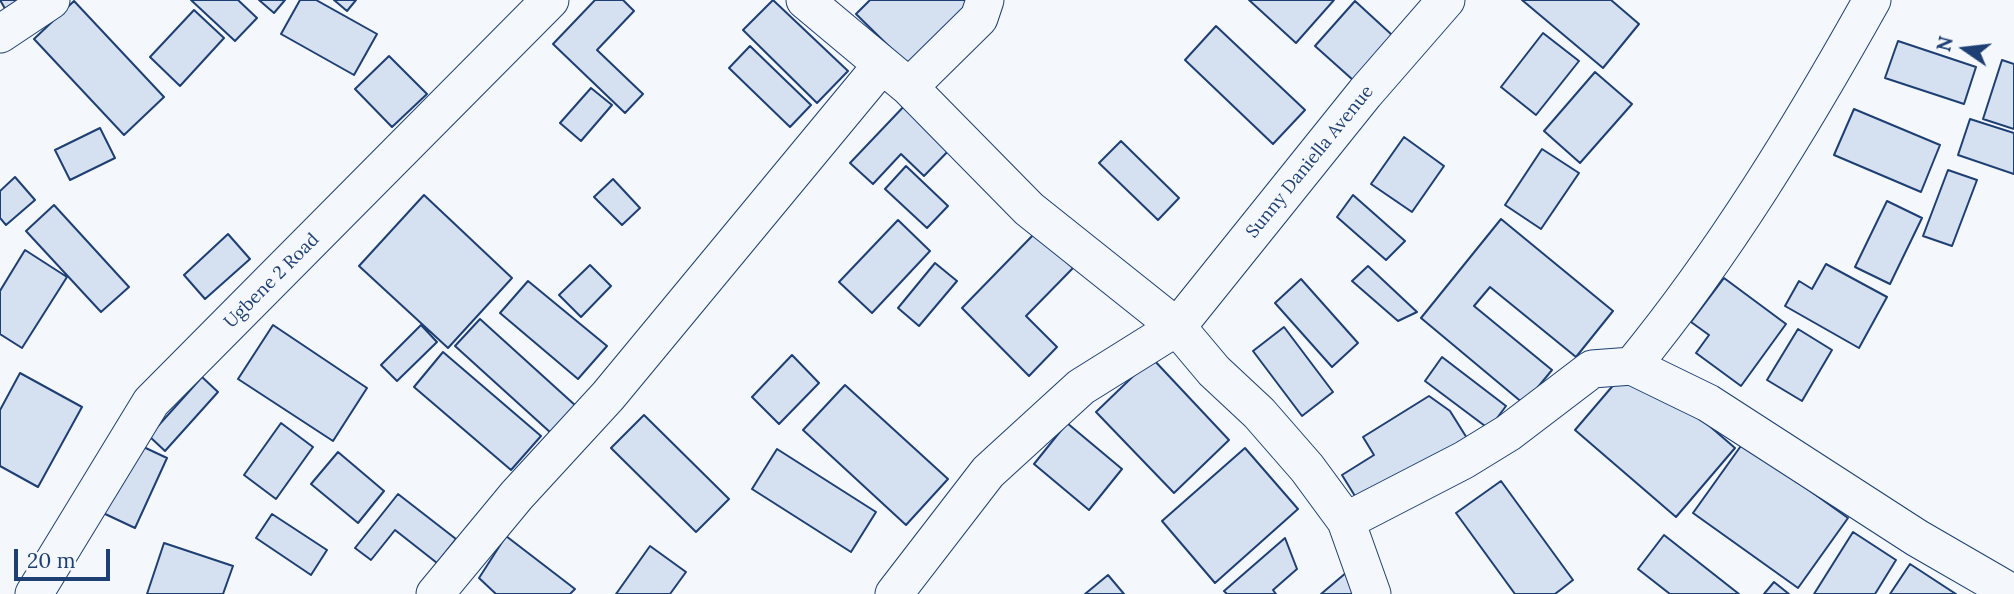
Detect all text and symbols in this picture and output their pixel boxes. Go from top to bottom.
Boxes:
north arrow [1930,14,2000,84]
text: N [1931,34,1958,54]
street label: Sunny Daniella Avenue [1242,81,1378,243]
street label: Ugbene 2 Road [220,229,324,333]
scale bar [18,534,114,578]
text: 20 m [27,547,76,574]

